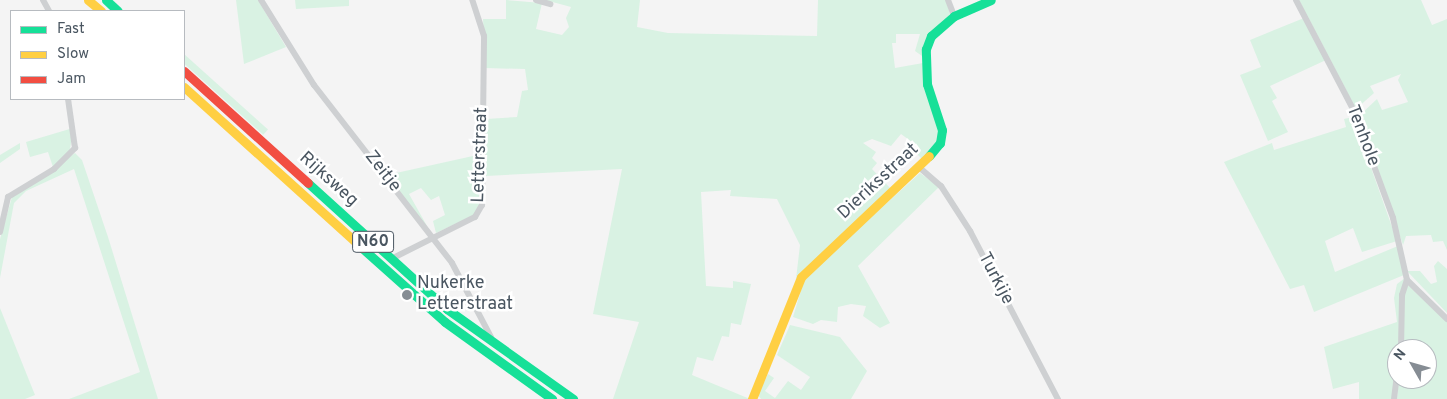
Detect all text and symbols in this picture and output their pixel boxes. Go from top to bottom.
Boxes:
legend [10,10,185,100]
text: Fast [57,20,85,39]
text: Slow [57,45,89,64]
text: Jam [57,70,86,89]
street label: Tenhole [1340,102,1384,170]
street label: Letterstraat [469,107,493,203]
street label: Dieriksstraat [834,139,924,225]
street label: Zeitje [359,147,405,197]
street label: Rijksweg [294,148,362,212]
road number: N60 [352,228,394,256]
street label: Turkije [972,249,1018,309]
place label: Nukerke Letterstraat [417,274,513,316]
marker: Nukerke Letterstraat [401,289,413,301]
north arrow [1387,339,1437,389]
text: N [1391,346,1410,364]

